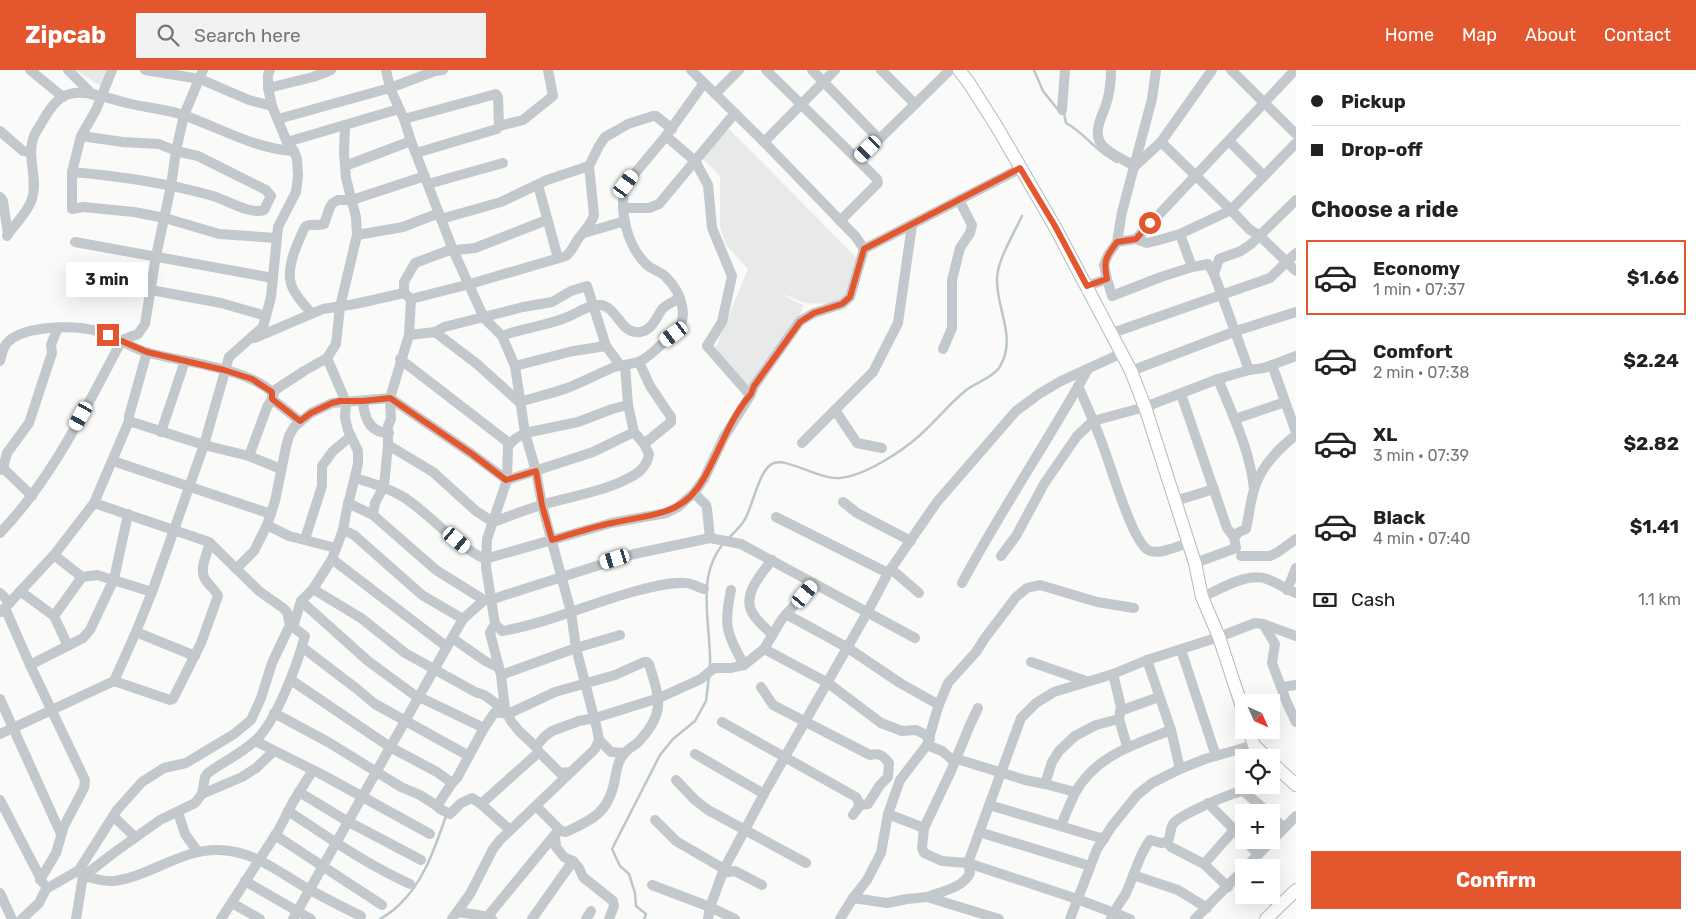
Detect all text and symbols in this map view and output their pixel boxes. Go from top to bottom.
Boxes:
search box [136,13,486,58]
text: Zipcab [25,21,106,49]
icon: search [154,21,182,49]
text: Search here [194,24,301,47]
text: Home [1385,24,1434,46]
text: Map [1462,24,1497,46]
text: About [1525,24,1576,46]
text: Contact [1604,24,1671,46]
text: Pickup [1341,90,1406,113]
car [852,133,883,165]
text: Drop-off [1341,138,1423,161]
car [611,167,640,201]
text: Choose a ride [1311,196,1458,223]
route start [1139,212,1161,234]
icon: car [1313,255,1358,300]
text: Economy [1373,257,1460,280]
callout: 3 min [67,262,149,298]
text: $1.66 [1627,266,1679,289]
text: 3 min [85,270,129,289]
text: 1 min · 07:37 [1373,280,1465,299]
car [657,319,690,349]
route end [97,324,119,346]
icon: car [1313,338,1358,383]
text: Comfort [1373,340,1453,363]
text: $2.24 [1623,349,1679,372]
text: 2 min · 07:38 [1373,363,1469,382]
car [67,399,94,433]
icon: car [1313,421,1358,466]
text: XL [1373,423,1397,446]
text: $2.82 [1623,432,1679,455]
text: 3 min · 07:39 [1373,446,1469,465]
icon: car [1313,504,1358,549]
text: Black [1373,506,1425,529]
text: $1.41 [1630,515,1679,538]
car [440,525,473,555]
text: 4 min · 07:40 [1373,529,1470,548]
car [598,547,631,571]
car [789,578,820,610]
icon: cash [1311,586,1339,614]
text: Cash [1351,588,1395,611]
text: 1.1 km [1638,590,1681,609]
north arrow [1235,694,1280,739]
map controls [1235,694,1280,904]
button: locate [1235,749,1280,794]
button: + [1235,804,1280,849]
button: Confirm [1311,851,1681,909]
button: − [1235,859,1280,904]

